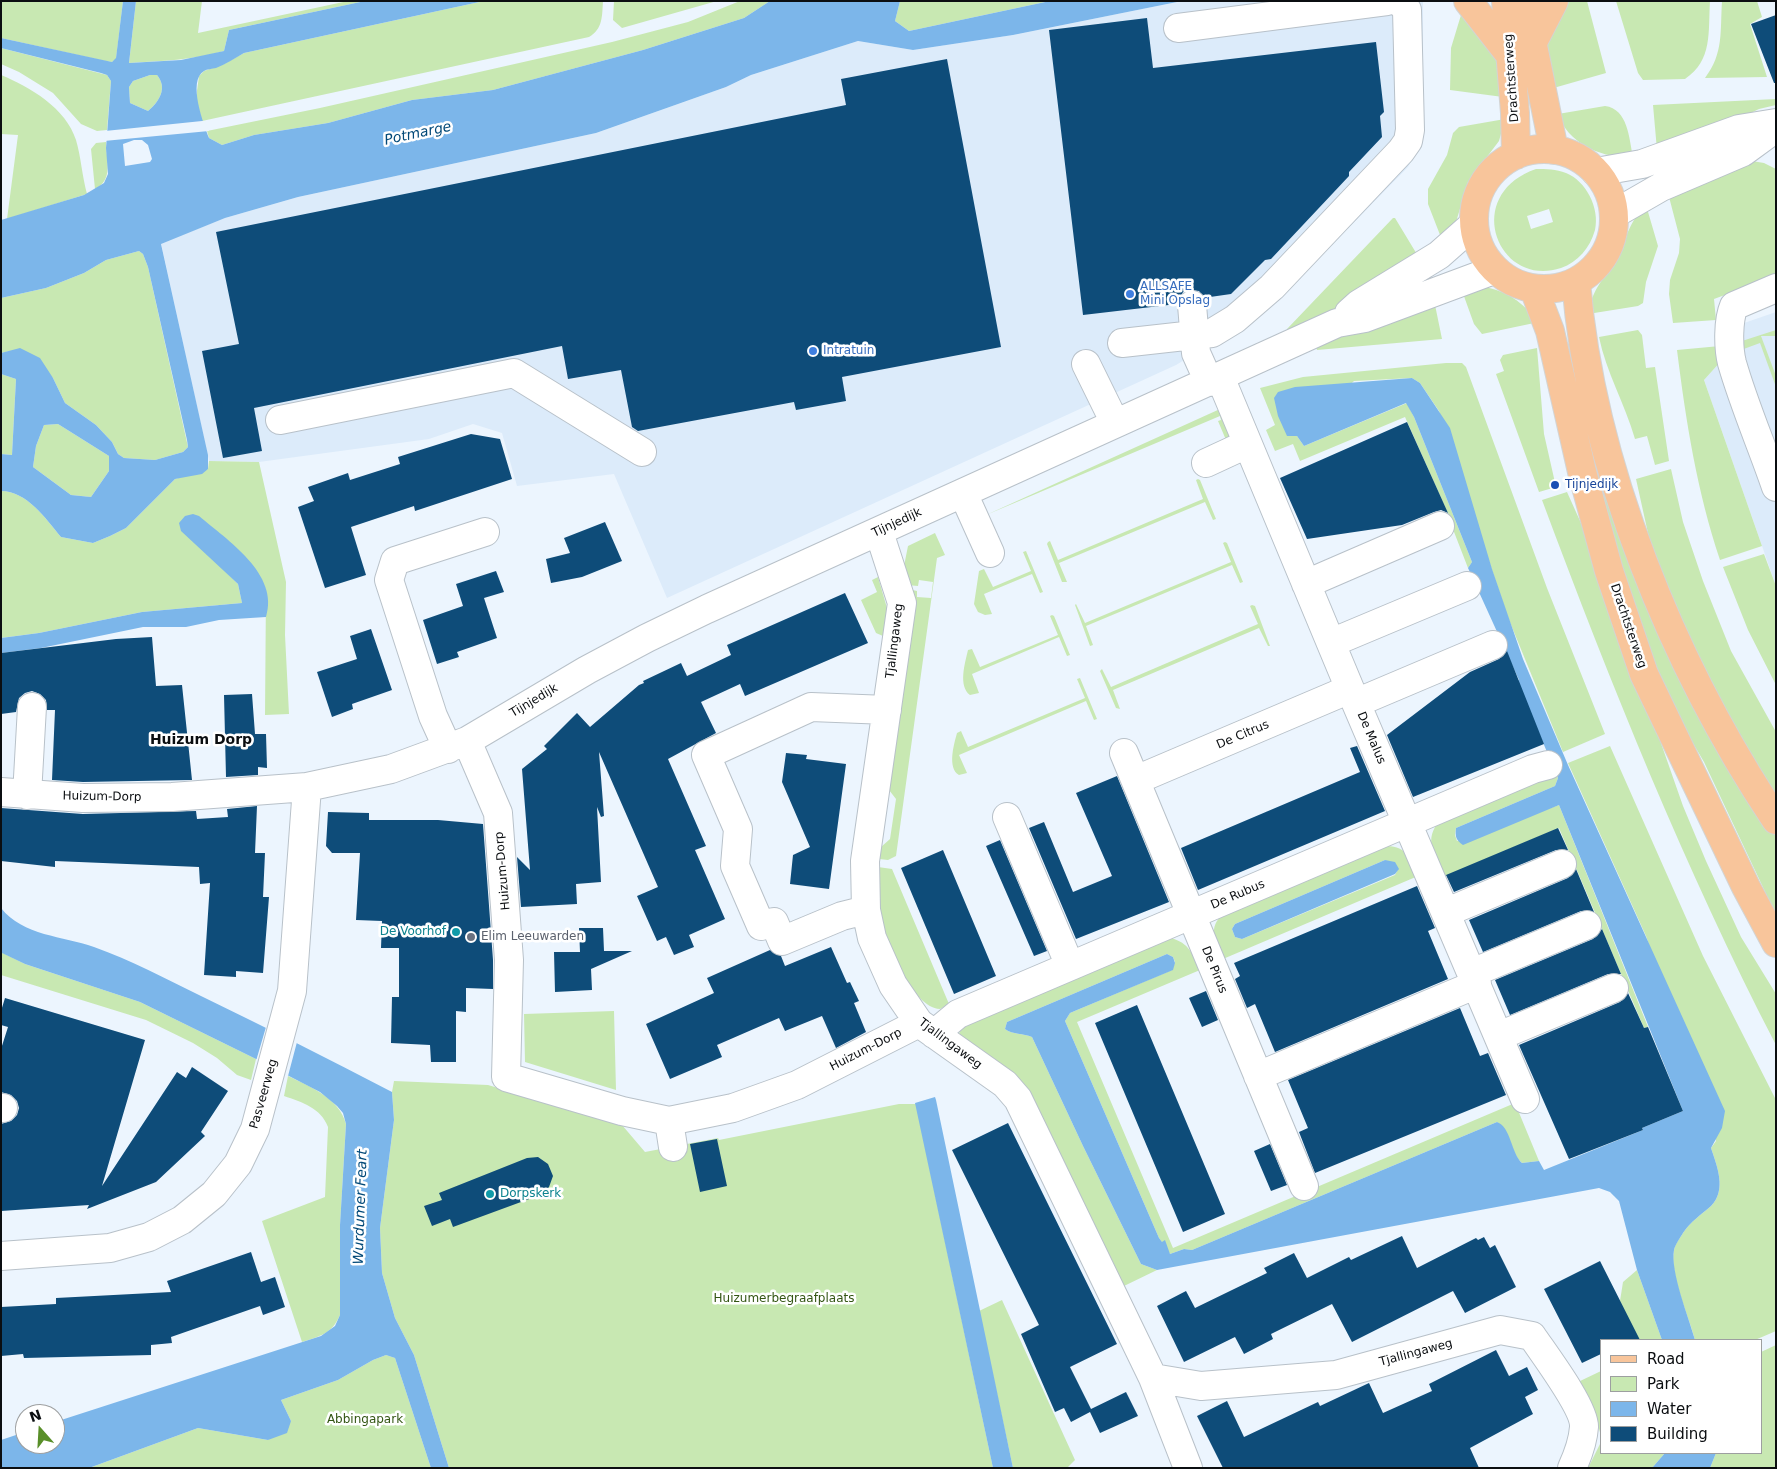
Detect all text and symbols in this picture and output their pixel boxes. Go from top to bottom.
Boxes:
street label: Drachtsterweg [1502,33,1522,123]
water label: Potmarge [383,119,453,149]
place label: ALLSAFE Mini Opslag [1140,280,1210,308]
marker: ALLSAFE Mini Opslag [1124,288,1136,300]
place label: Intratuin [823,344,874,358]
marker: Intratuin [807,345,819,357]
place label: Tijnjedijk [1565,478,1618,492]
marker: Tijnjedijk [1549,479,1561,491]
street label: Tijnjedijk [870,505,924,541]
street label: Drachtsterweg [1607,582,1649,670]
street label: Tjallingaweg [883,603,907,679]
street label: Tijnjedijk [507,681,561,721]
street label: De Malus [1354,710,1388,766]
street label: De Citrus [1215,718,1271,752]
district label: Huizum Dorp [150,732,252,748]
street label: Huizum-Dorp [62,789,142,805]
street label: Huizum-Dorp [492,831,514,911]
street label: De Rubus [1209,877,1267,913]
place label: De Voorhof [380,925,446,939]
marker: De Voorhof [450,926,462,938]
place label: Elim Leeuwarden [481,930,584,944]
marker: Elim Leeuwarden [465,931,477,943]
street label: De Pirus [1198,944,1230,996]
street label: Tjallingaweg [916,1016,984,1072]
street label: Huizum-Dorp [828,1026,904,1074]
street label: Pasveerweg [247,1057,281,1131]
water label: Wurdumer Feart [351,1149,371,1265]
place label: Dorpskerk [500,1187,561,1201]
marker: Dorpskerk [484,1188,496,1200]
park label: Huizumerbegraafplaats [714,1292,854,1306]
street label: Tjallingaweg [1378,1336,1454,1370]
legend [1600,1339,1762,1454]
text: Road [1647,1350,1685,1368]
text: Park [1647,1375,1679,1393]
text: Water [1647,1400,1691,1418]
north arrow [15,1404,65,1454]
text: N [27,1406,44,1425]
park label: Abbingapark [327,1413,403,1427]
text: Building [1647,1425,1708,1443]

